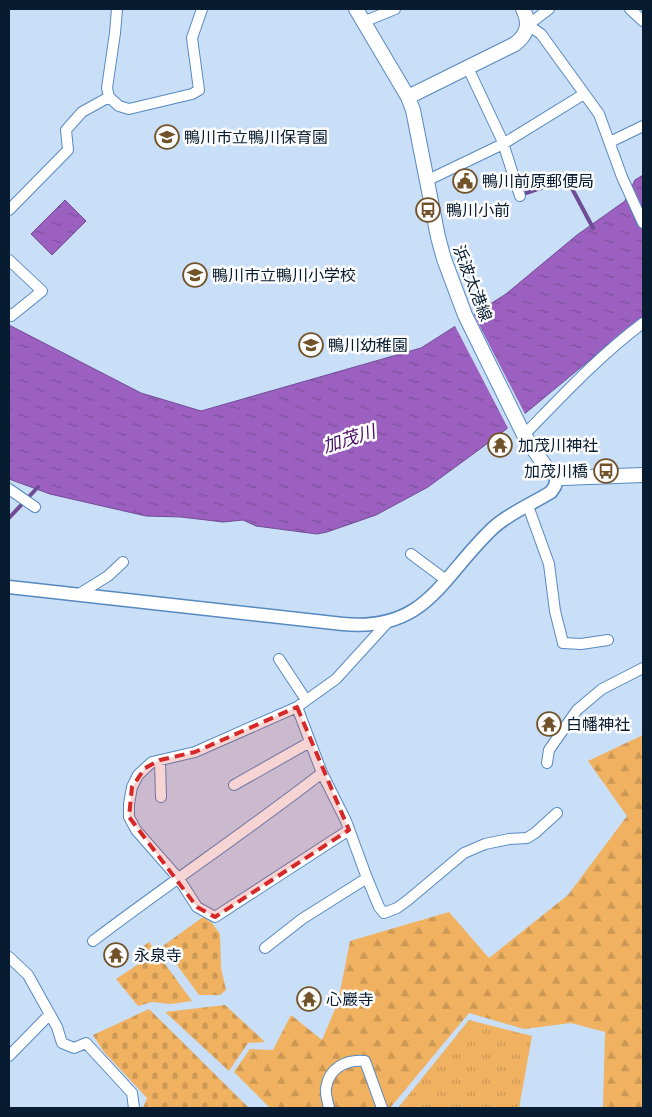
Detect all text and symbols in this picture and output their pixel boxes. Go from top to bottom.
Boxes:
school or university icon: 鴨川市立鴨川保育園 [154,124,180,150]
place label: 鴨川市立鴨川保育園 [184,126,328,149]
public building icon: 鴨川前原郵便局 [452,168,478,194]
place label: 鴨川前原郵便局 [482,170,594,193]
bus stop icon: 鴨川小前 [415,197,441,223]
place label: 鴨川小前 [446,199,510,222]
street label: 浜波太港線 [447,242,498,325]
school or university icon: 鴨川市立鴨川小学校 [182,262,208,288]
place label: 鴨川市立鴨川小学校 [212,264,356,287]
school or university icon: 鴨川幼稚園 [298,332,324,358]
place label: 鴨川幼稚園 [328,334,408,357]
water label: 加茂川 [319,418,380,458]
temple icon: 加茂川神社 [487,432,513,458]
place label: 加茂川神社 [518,434,598,457]
bus stop icon: 加茂川橋 [593,458,619,484]
place label: 加茂川橋 [524,460,588,483]
temple icon: 白幡神社 [536,711,562,737]
place label: 白幡神社 [566,713,630,736]
temple icon: 永泉寺 [103,942,129,968]
place label: 永泉寺 [134,944,182,967]
temple icon: 心巖寺 [296,986,322,1012]
place label: 心巖寺 [326,988,374,1011]

